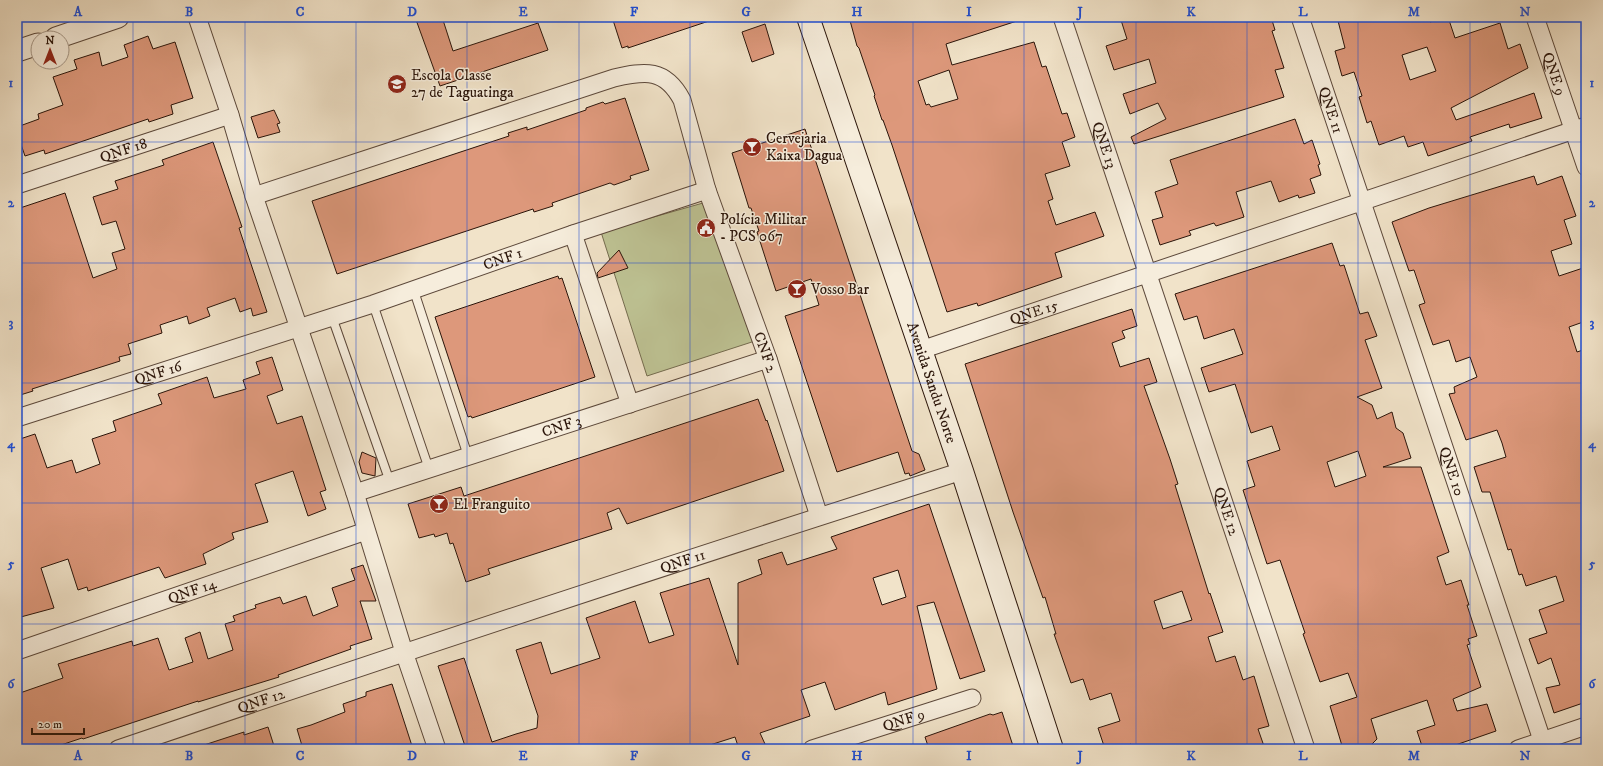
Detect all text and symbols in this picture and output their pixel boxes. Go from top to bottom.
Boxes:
text: A [73,4,83,20]
text: B [185,4,193,20]
text: C [296,4,305,20]
text: D [407,4,417,20]
text: E [518,4,528,20]
text: F [630,4,639,20]
text: G [741,4,751,20]
text: H [852,4,863,20]
text: I [966,4,972,20]
text: J [1075,4,1083,21]
text: K [1186,4,1196,20]
text: L [1298,4,1308,20]
text: M [1408,4,1420,20]
text: N [1520,4,1531,20]
north arrow [30,30,70,70]
text: N [45,34,55,48]
street label: QNE 9 [1538,50,1570,98]
place label: Escola Classe 27 de Taguatinga [411,66,514,102]
school or university icon: Escola Classe 27 de Taguatinga [386,73,408,95]
text: 1 [9,75,14,91]
text: 1 [1590,75,1595,91]
street label: QNE 11 [1314,84,1348,136]
street label: QNE 13 [1088,119,1121,171]
place label: Cervejaria Kaixa Dagua [766,129,843,165]
street label: QNF 18 [97,133,150,167]
bar icon: Cervejaria Kaixa Dagua [741,136,763,158]
text: 2 [8,195,15,211]
text: 2 [1589,195,1596,211]
place label: Polícia Militar - PCS 067 [720,210,807,246]
public building icon: Polícia Militar - PCS 067 [695,217,717,239]
street label: CNF 1 [480,243,525,274]
bar icon: Vosso Bar [786,278,808,300]
place label: Vosso Bar [810,280,869,299]
street label: QNE 15 [1007,295,1061,329]
text: 3 [9,315,14,331]
text: 3 [1590,315,1595,331]
street label: Avenida Sandu Norte [903,319,961,446]
street label: CNF 2 [749,329,781,375]
street label: QNF 16 [132,356,185,389]
street label: CNF 3 [539,411,584,441]
text: 4 [6,436,15,453]
text: 4 [1587,436,1596,453]
street label: QNE 10 [1435,444,1469,498]
street label: QNE 12 [1210,485,1244,539]
bar icon: El Franguito [428,493,450,515]
place label: El Franguito [453,495,530,514]
street label: QNF 11 [657,545,708,577]
text: 5 [7,556,15,572]
text: 5 [1588,556,1596,572]
street label: QNF 14 [165,574,219,608]
text: 6 [8,676,16,692]
text: 6 [1589,676,1597,692]
street label: QNF 12 [235,684,288,717]
street label: QNF 9 [880,704,927,735]
scale bar [32,710,84,736]
text: 20 m [38,717,62,732]
text: A [73,748,83,764]
text: B [185,748,193,764]
text: C [296,748,305,764]
text: D [407,748,417,764]
text: E [518,748,528,764]
text: F [630,748,639,764]
text: G [741,748,751,764]
text: H [852,748,863,764]
text: I [966,748,972,764]
text: J [1075,748,1083,765]
text: K [1186,748,1196,764]
text: L [1298,748,1308,764]
text: M [1408,748,1420,764]
text: N [1520,748,1531,764]

